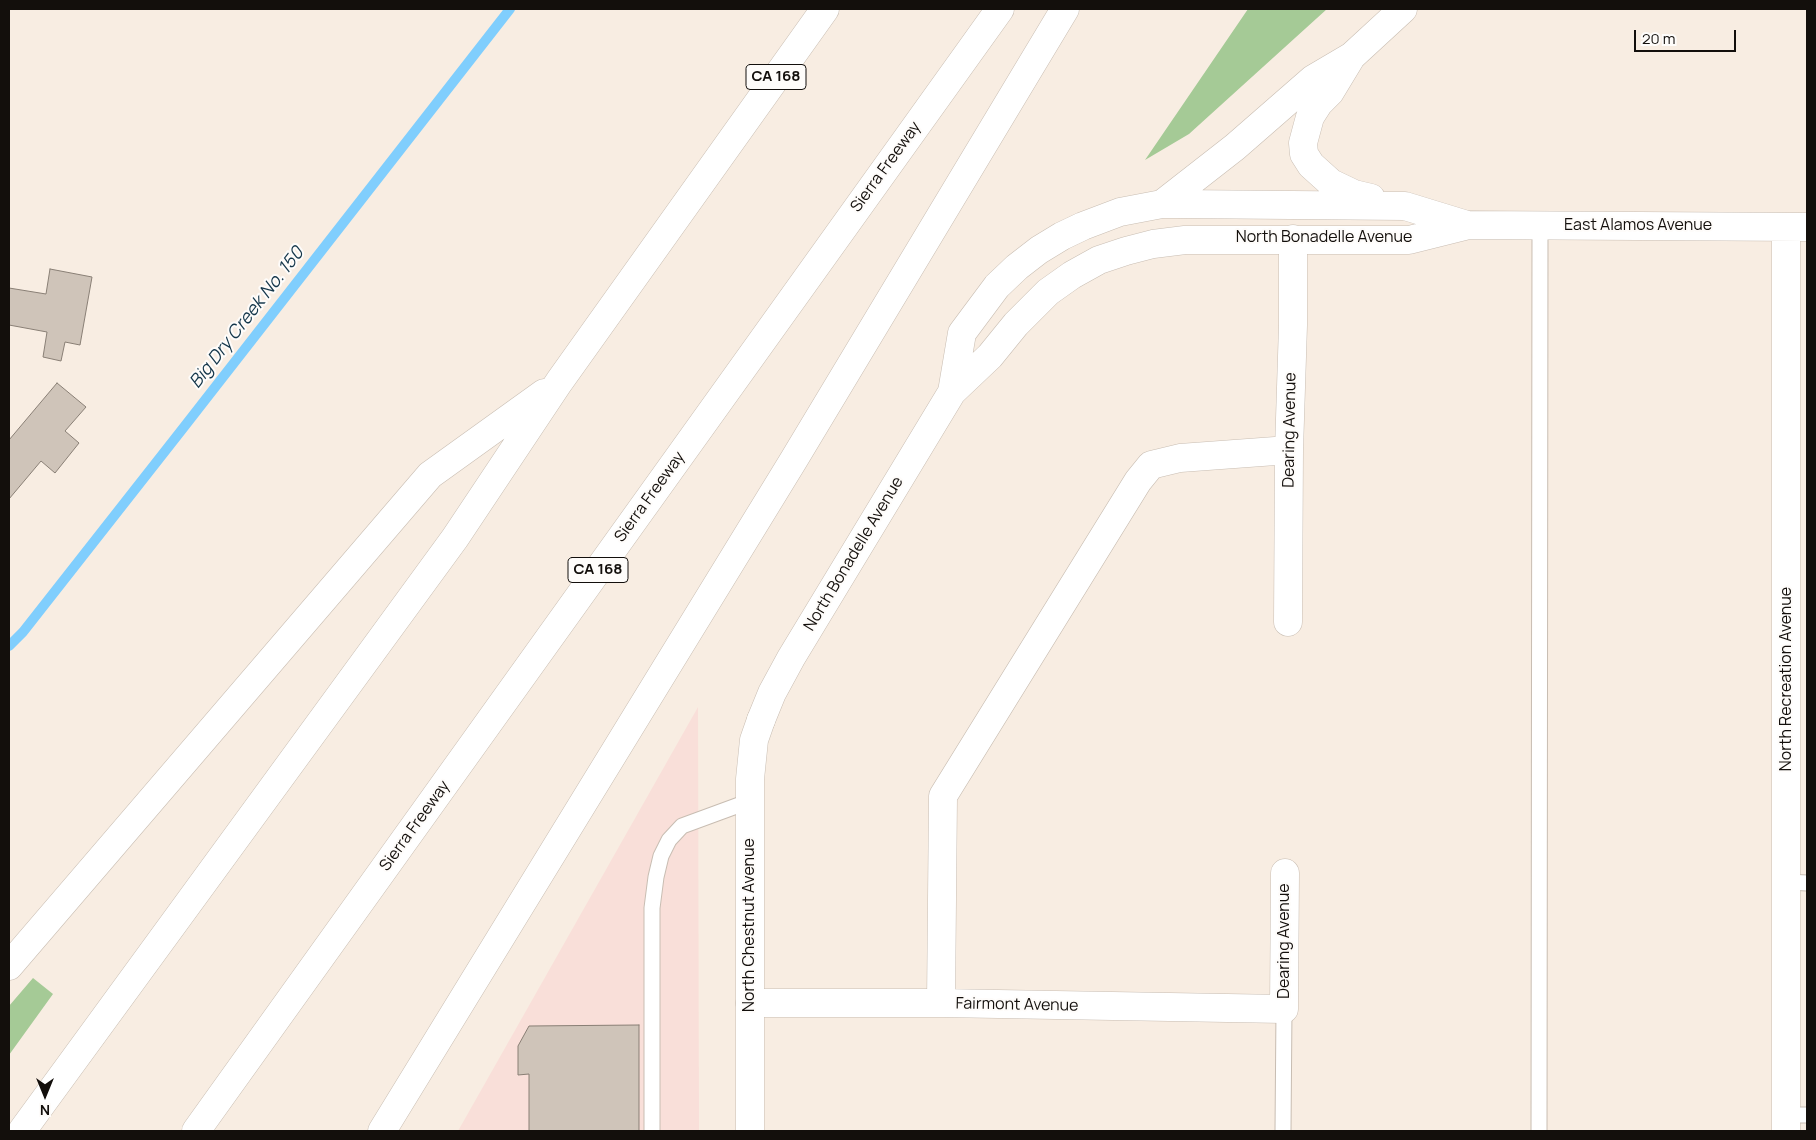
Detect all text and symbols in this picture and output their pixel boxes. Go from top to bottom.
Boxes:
scale bar [1636,20,1738,52]
text: 20 m [1642,28,1675,49]
road number: CA 168 [746,64,806,90]
street label: Sierra Freeway [847,118,925,216]
street label: East Alamos Avenue [1564,216,1712,236]
street label: North Bonadelle Avenue [1236,228,1412,248]
water label: Big Dry Creek No. 150 [185,243,309,393]
street label: Dearing Avenue [1279,372,1301,488]
street label: Sierra Freeway [611,448,689,546]
street label: North Bonadelle Avenue [800,473,908,635]
road number: CA 168 [568,558,628,582]
street label: North Recreation Avenue [1777,587,1797,771]
street label: Sierra Freeway [376,777,454,875]
street label: North Chestnut Avenue [740,838,760,1012]
street label: Dearing Avenue [1275,883,1295,999]
street label: Fairmont Avenue [955,994,1079,1016]
north arrow [20,1070,70,1120]
text: N [40,1101,50,1120]

